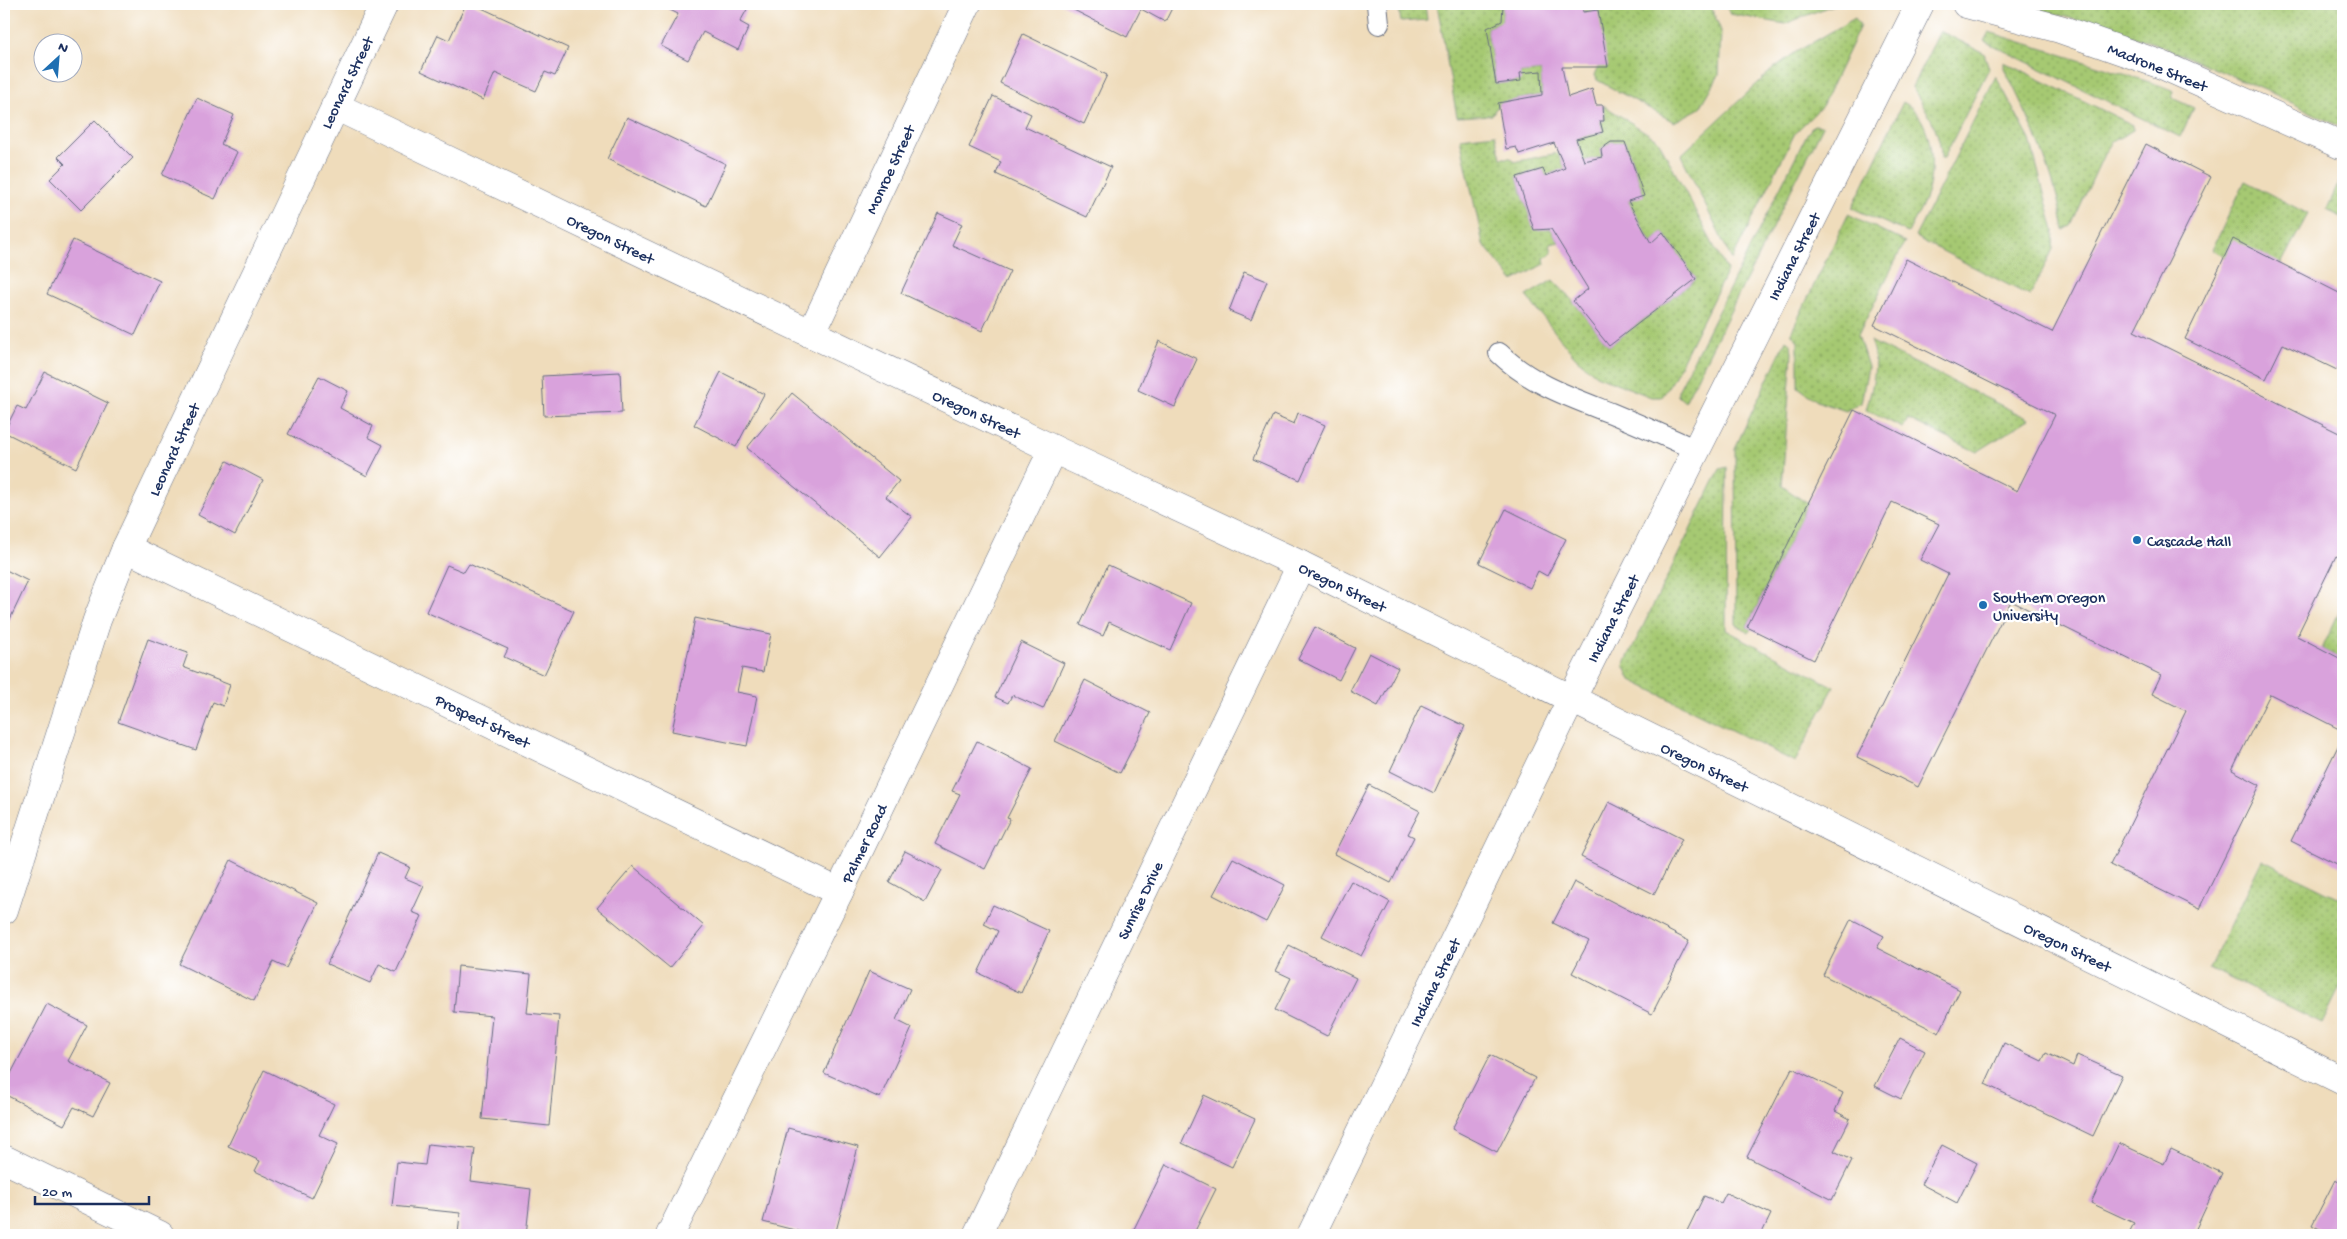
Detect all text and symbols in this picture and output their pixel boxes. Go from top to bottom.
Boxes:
north arrow [32,32,82,82]
street label: Leonard Street [319,33,380,133]
text: N [55,39,70,58]
street label: Madrone Street [2104,41,2211,98]
street label: Monroe Street [863,122,922,218]
street label: Indiana Street [1766,209,1827,305]
street label: Oregon Street [563,212,658,271]
street label: Oregon Street [928,387,1024,445]
street label: Leonard Street [146,400,207,500]
marker: Cascade Hall [2131,534,2143,546]
place label: Cascade Hall [2147,534,2231,553]
street label: Oregon Street [1295,560,1390,619]
street label: Indiana Street [1585,571,1646,667]
place label: Southern Oregon University [1993,590,2106,627]
marker: Southern Oregon University [1977,599,1989,611]
street label: Prospect Street [430,692,533,755]
street label: Oregon Street [1657,740,1752,799]
street label: Palmer Road [838,801,894,888]
street label: Sunrise Drive [1115,859,1170,944]
street label: Oregon Street [2020,920,2115,979]
street label: Indiana Street [1408,935,1467,1031]
scale bar [35,1174,149,1206]
text: 20 m [42,1184,72,1202]

